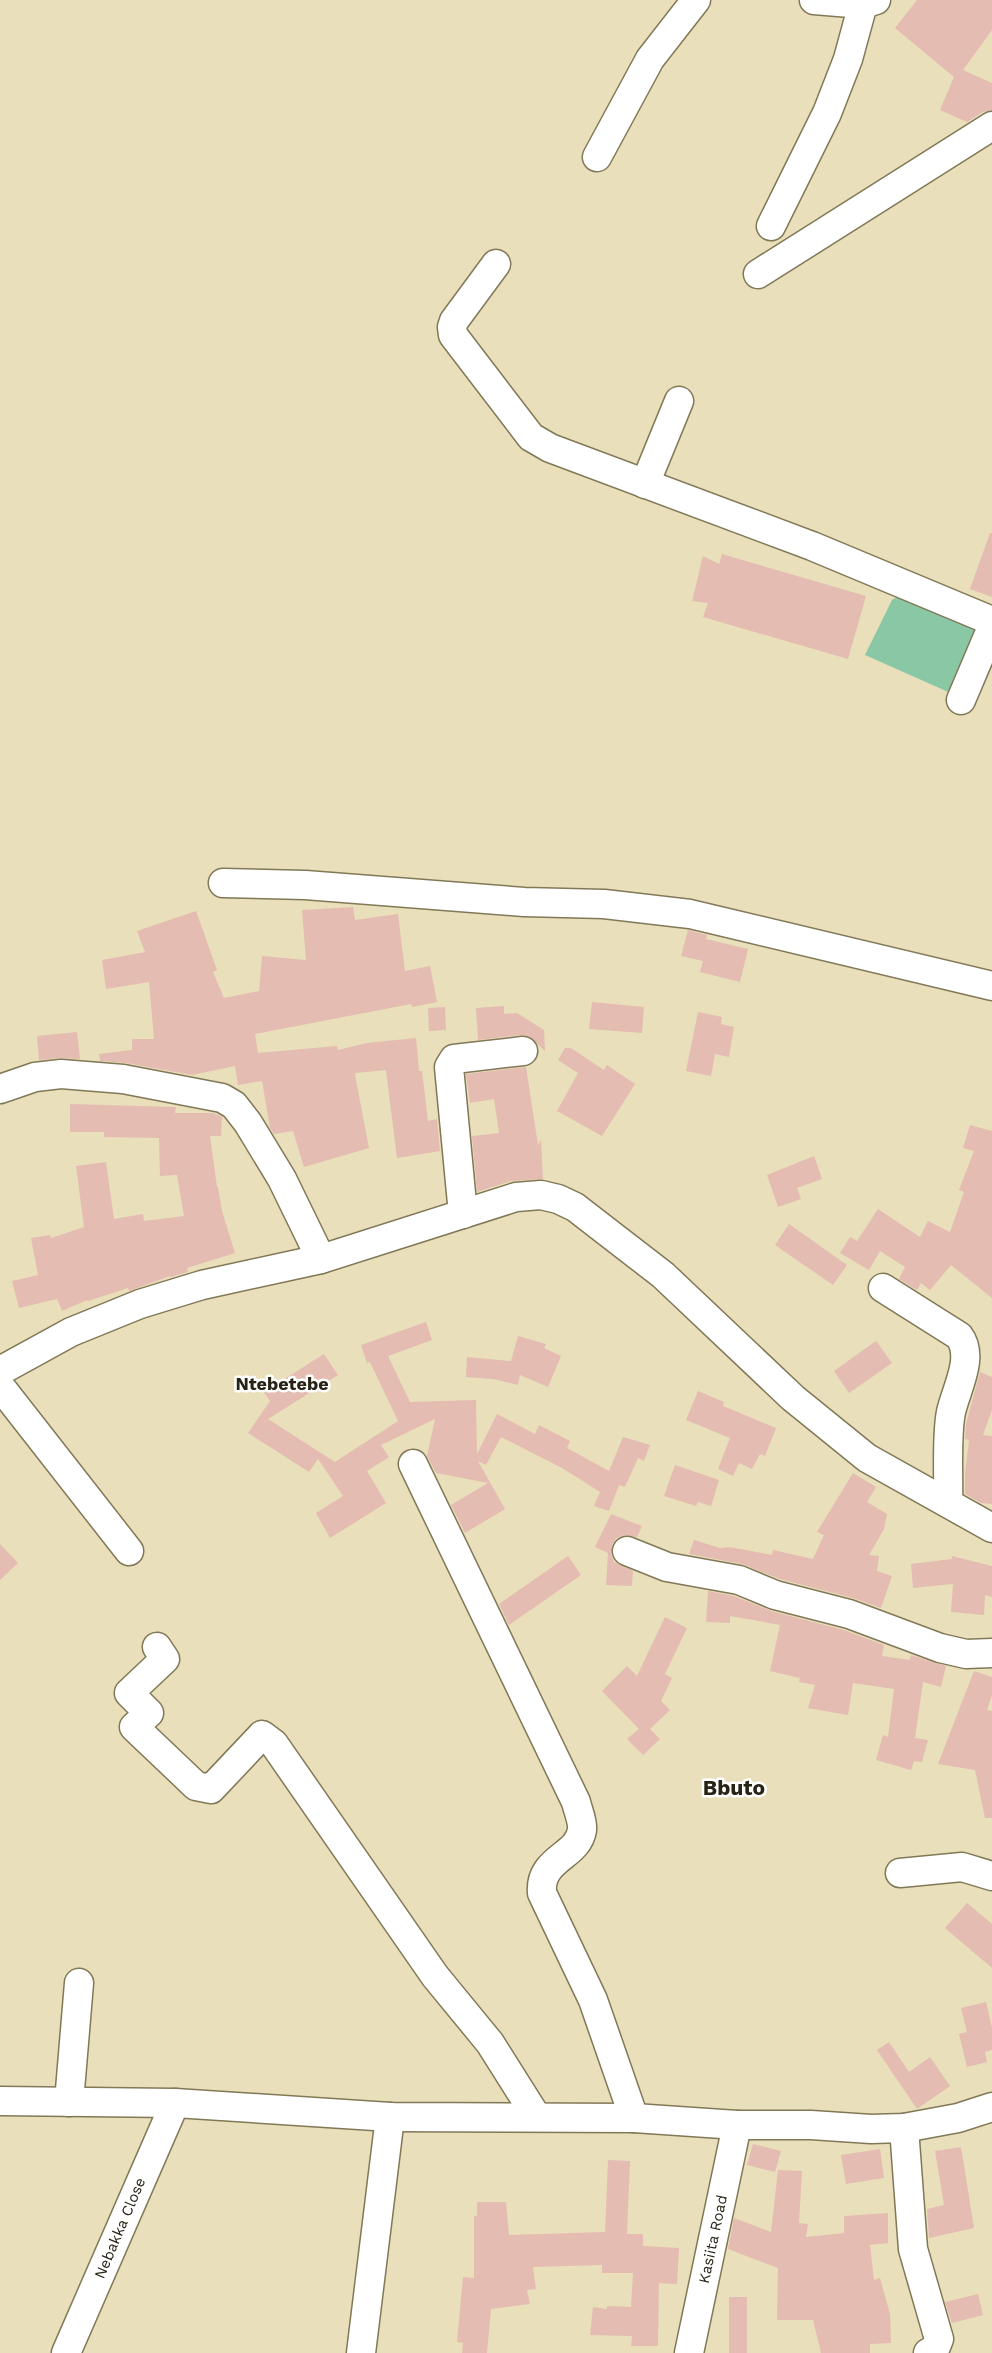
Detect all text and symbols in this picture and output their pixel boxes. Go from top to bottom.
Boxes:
district label: Ntebetebe [235,1373,329,1394]
district label: Bbuto [703,1775,765,1800]
street label: Nebakka Close [91,2175,149,2281]
street label: Kasiita Road [695,2193,731,2285]

